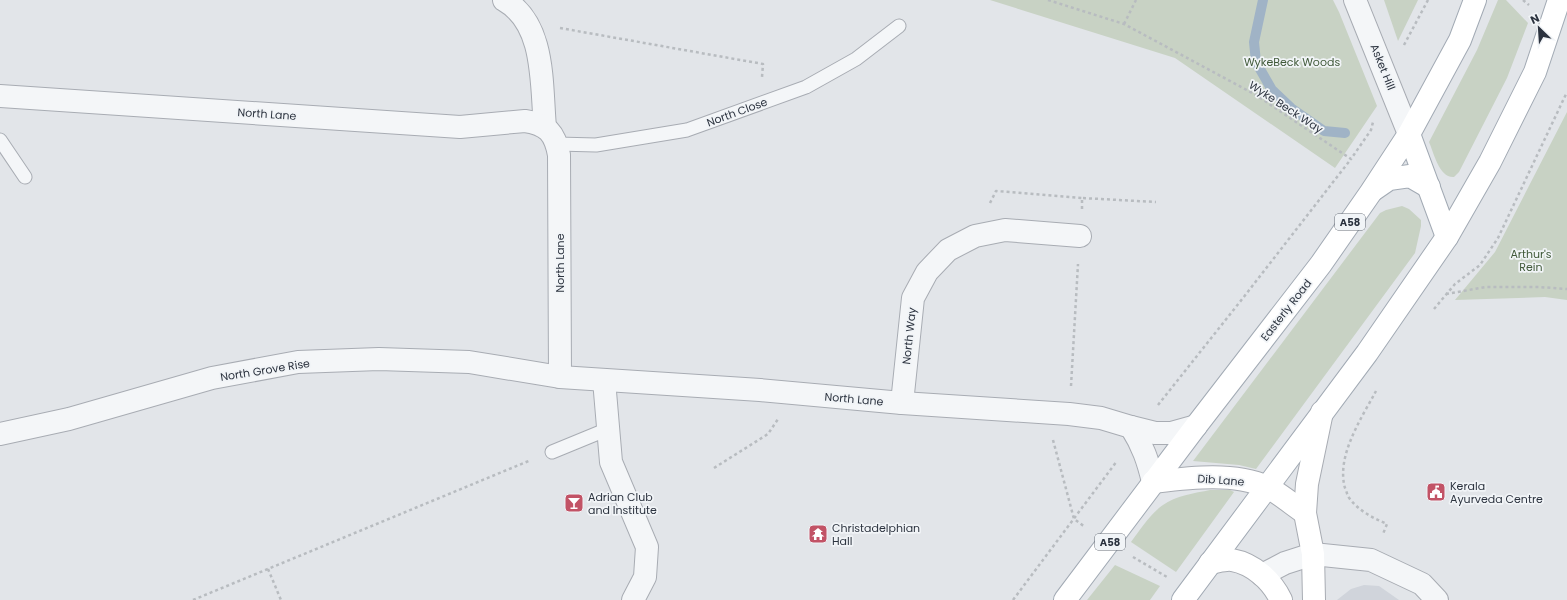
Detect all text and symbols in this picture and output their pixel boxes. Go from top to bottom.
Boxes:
north arrow [1519,8,1559,48]
text: N [1528,10,1542,28]
street label: Asket Hill [1367,42,1399,92]
park label: WykeBeck Woods [1244,54,1340,70]
street label: Wyke Beck Way [1246,77,1327,137]
street label: North Close [704,94,770,130]
street label: North Lane [237,104,297,124]
road number: A58 [1335,214,1365,230]
street label: North Lane [552,233,568,292]
park label: Arthur's Rein [1510,246,1552,275]
street label: Easterly Road [1257,276,1315,344]
street label: North Way [898,306,920,365]
street label: North Grove Rise [219,355,311,385]
street label: North Lane [824,388,884,410]
street label: Dib Lane [1197,470,1245,490]
place label: Kerala Ayurveda Centre [1450,478,1543,507]
public building icon: Kerala Ayurveda Centre [1425,481,1447,503]
place label: Adrian Club and Institute [588,489,657,518]
bar icon: Adrian Club and Institute [563,492,585,514]
place label: Christadelphian Hall [832,520,920,549]
temple icon: Christadelphian Hall [807,523,829,545]
road number: A58 [1095,534,1125,550]

